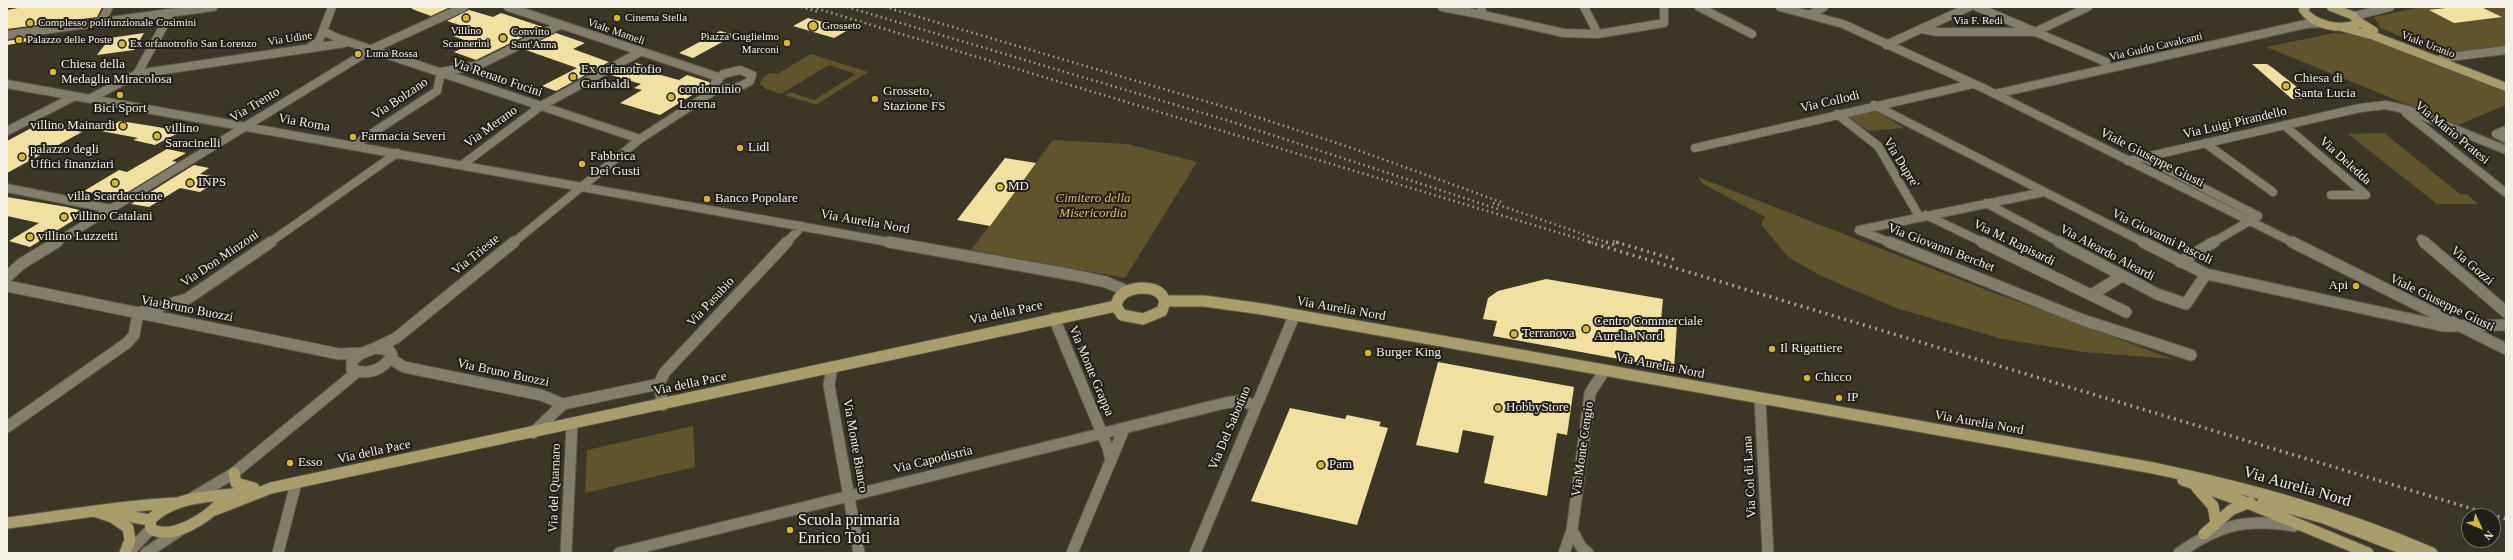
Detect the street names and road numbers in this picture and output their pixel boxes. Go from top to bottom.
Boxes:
street label: Via F. Redi [1953,14,2003,28]
street label: Viale Mameli [585,16,647,48]
street label: Via Udine [267,29,313,49]
street label: Viale Uranio [2399,29,2457,61]
street label: Via Guido Cavalcanti [2108,30,2204,64]
street label: Via Renato Fucini [450,55,544,101]
street label: Via Bolzano [369,74,431,124]
street label: Via Trento [227,84,283,126]
street label: Via Collodi [1799,88,1861,116]
street label: Via Mario Pratesi [2411,98,2493,168]
street label: Via Merano [461,103,521,151]
street label: Via Luigi Pirandello [2182,103,2288,143]
street label: Via Roma [277,111,331,135]
street label: Viale Giuseppe Giusti [2097,125,2207,191]
street label: Via Deledda [2316,134,2374,188]
street label: Via Dupre' [1880,135,1922,191]
street label: Via Aurelia Nord [819,206,911,238]
street label: Via Giovanni Pascoli [2109,206,2215,268]
street label: Via M. Rapisardi [1971,216,2057,270]
street label: Via Giovanni Berchet [1885,220,1997,276]
street label: Via Aleardo Aleardi [2057,221,2157,285]
street label: Via Don Minzoni [178,227,262,291]
street label: Via Trieste [449,231,503,279]
street label: Via Gozzi [2447,243,2497,289]
street label: Viale Giuseppe Giusti [2387,271,2497,335]
street label: Via Pasubio [684,274,738,330]
street label: Via Bruno Buozzi [139,292,235,326]
street label: Via Aurelia Nord [1295,293,1387,325]
street label: Via della Pace [968,298,1044,328]
street label: Via Monte Grappa [1065,323,1117,419]
street label: Via Aurelia Nord [1614,350,1706,382]
street label: Via Bruno Buozzi [455,356,551,390]
street label: Via della Pace [652,369,728,399]
street label: Via Del Sabotino [1205,384,1255,472]
street label: Via Monte Bianco [839,398,871,494]
street label: Via Monte Cengio [1569,400,1597,498]
street label: Via Aurelia Nord [1933,407,2025,439]
street label: Via Col di Lana [1740,435,1760,519]
street label: Via della Pace [336,437,412,467]
street label: Via del Quarnaro [546,443,564,533]
street label: Via Capodistria [892,443,974,477]
street label: Via Aurelia Nord [2241,462,2353,512]

